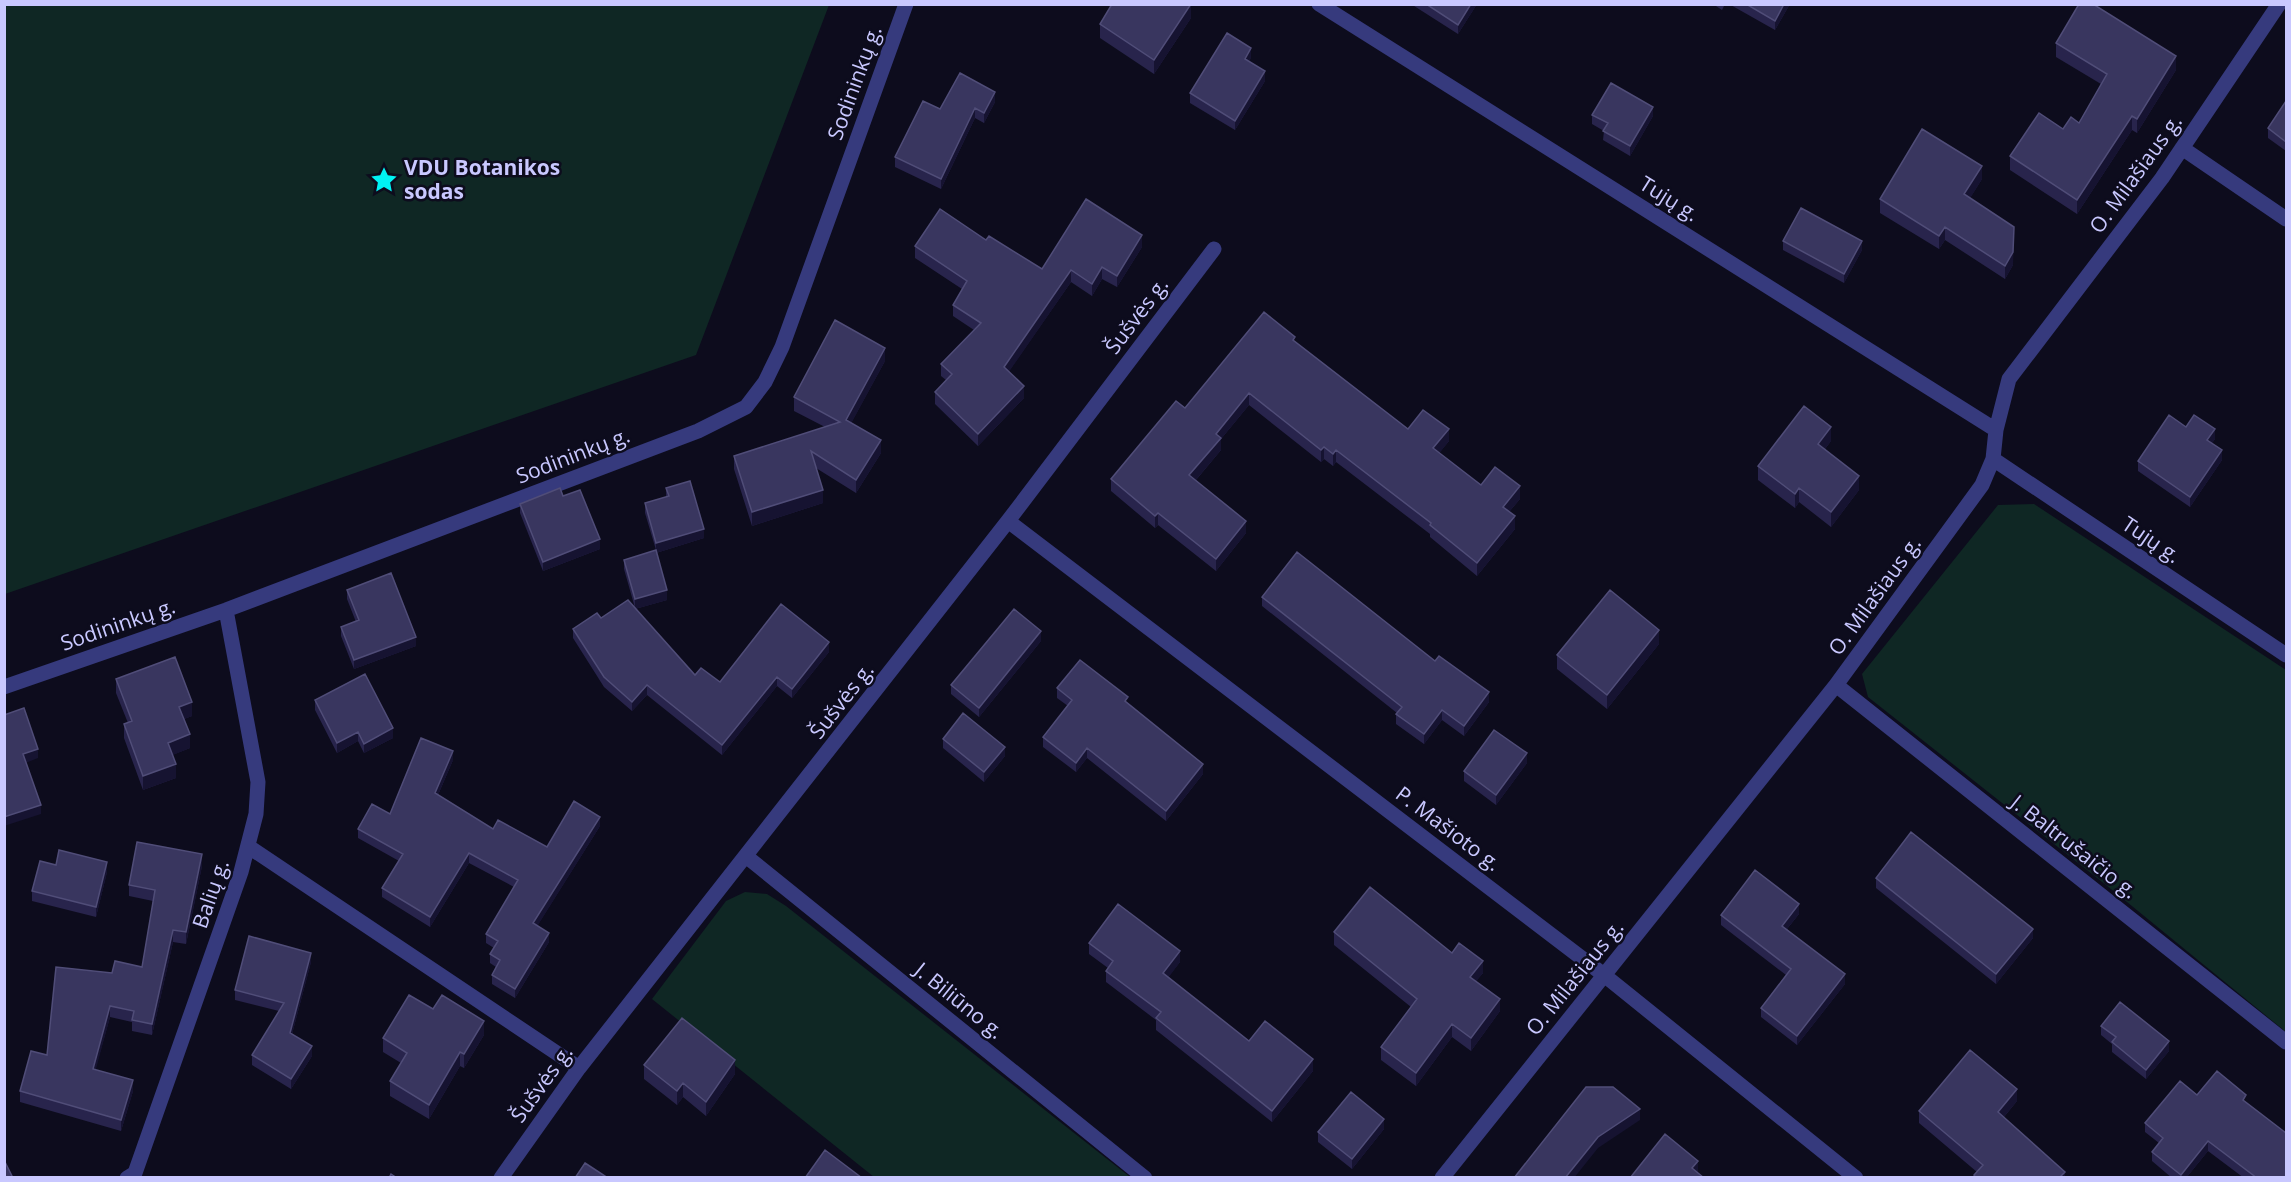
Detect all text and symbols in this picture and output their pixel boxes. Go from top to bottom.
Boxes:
street label: Sodininkų g. [820,22,888,144]
street label: O. Milašiaus g. [2083,108,2188,239]
place label: VDU Botanikos sodas [404,153,560,205]
place icon: VDU Botanikos sodas [369,165,399,195]
street label: Tujų g. [1635,169,1705,227]
street label: Šušvės g. [1098,271,1174,359]
street label: Sodininkų g. [512,421,634,490]
street label: Tujų g. [2117,509,2186,569]
street label: O. Milašiaus g. [1822,530,1927,661]
street label: Sodininkų g. [57,591,179,657]
street label: Šušvės g. [803,657,880,744]
street label: P. Mašioto g. [1390,780,1507,877]
street label: J. Baltrušaičio g. [2004,787,2144,904]
street label: Balių g. [185,856,235,932]
street label: O. Milašiaus g. [1519,914,1629,1041]
street label: J. Biliūno g. [908,954,1010,1045]
street label: Šušvės g. [504,1039,579,1128]

